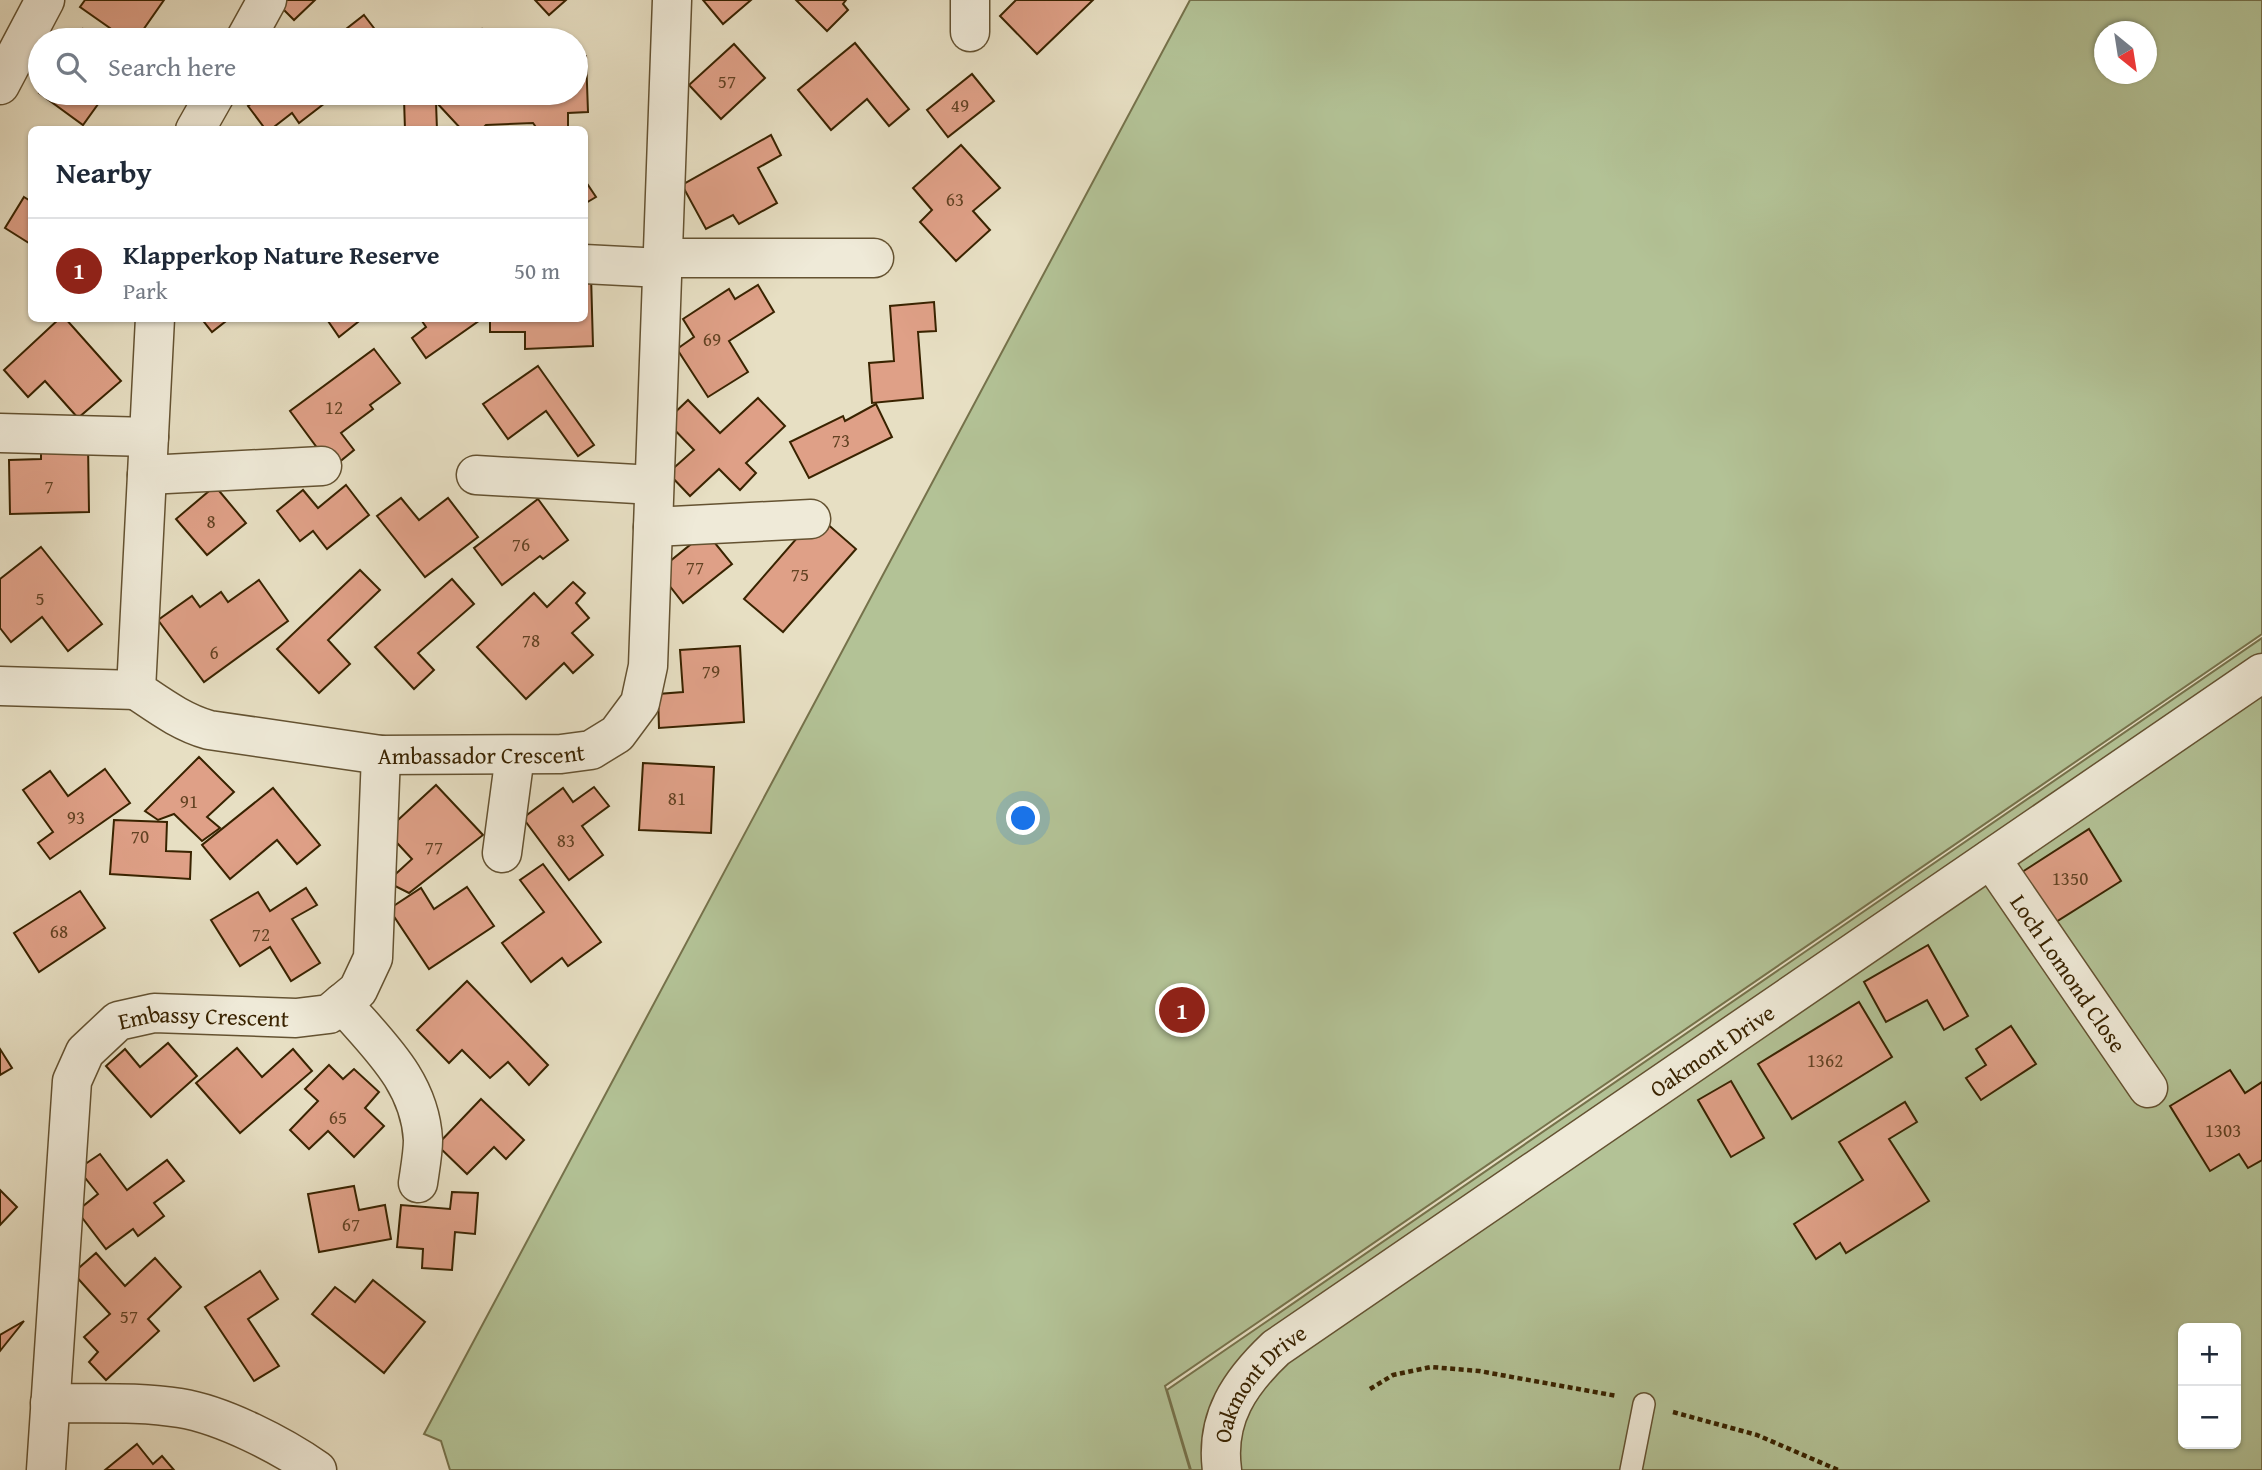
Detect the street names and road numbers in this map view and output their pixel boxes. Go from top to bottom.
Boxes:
street label: Ambassador Crescent [378,735,587,772]
street label: Loch Lomond Close [2003,887,2135,1059]
street label: Oakmont Drive [1642,995,1781,1104]
street label: Embassy Crescent [115,996,290,1037]
street label: Oakmont Drive [1205,1316,1313,1445]

